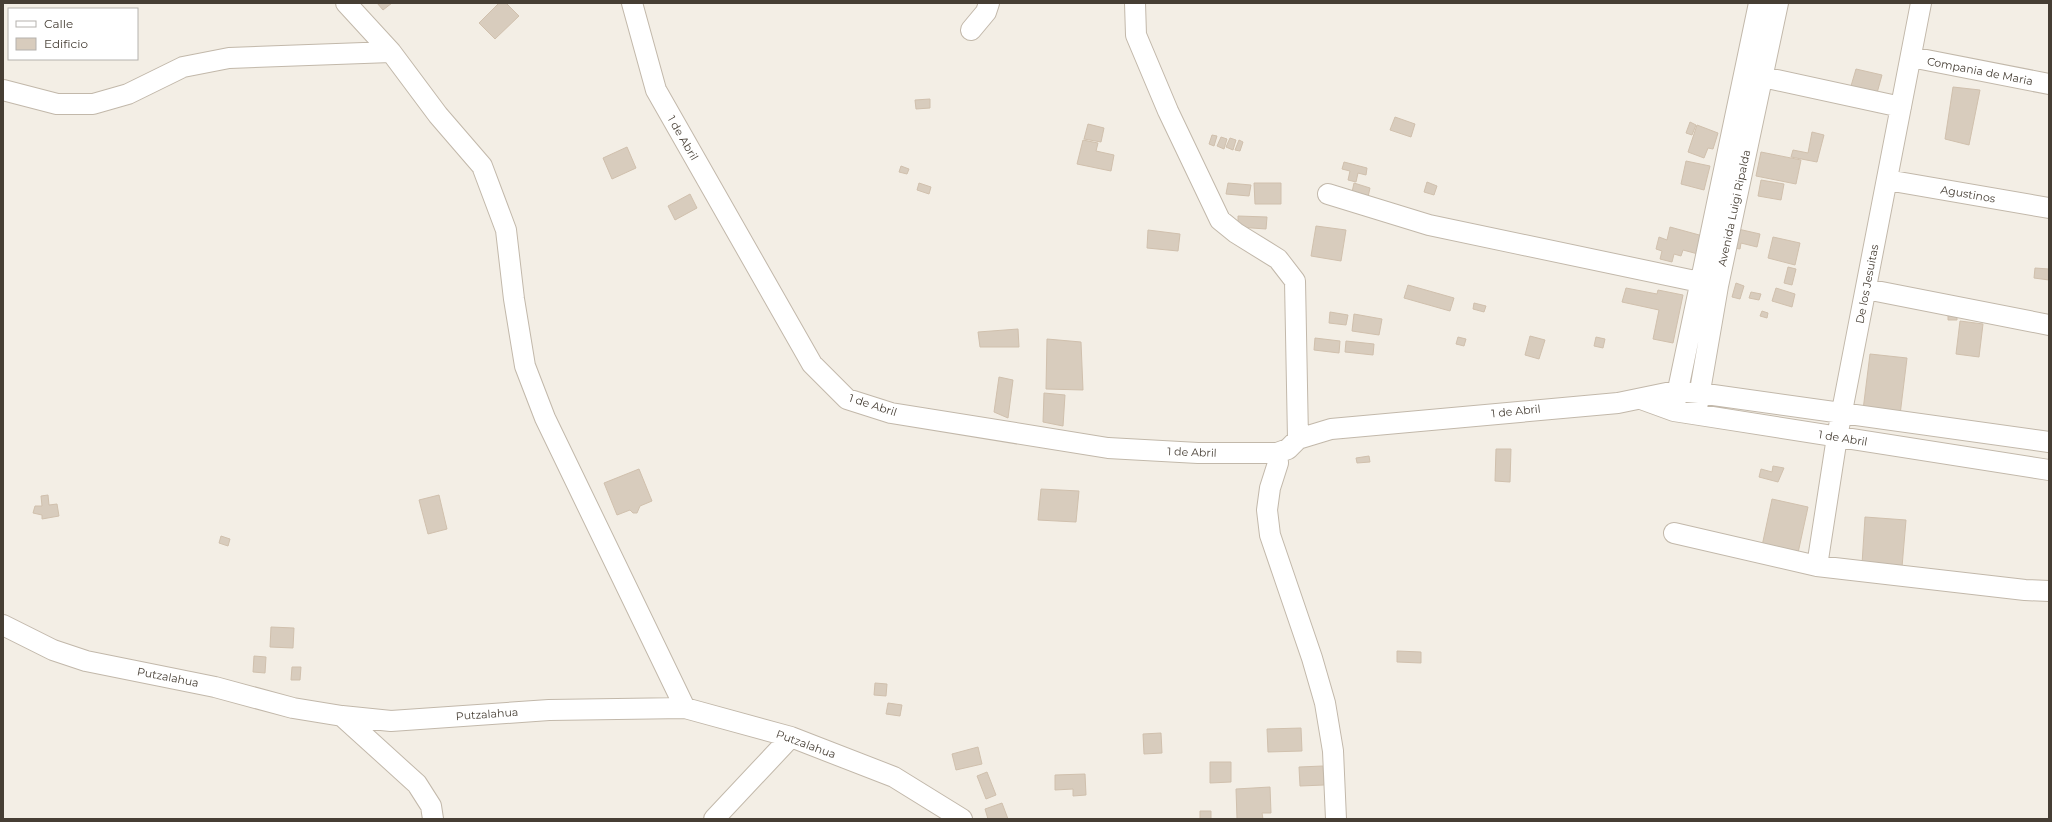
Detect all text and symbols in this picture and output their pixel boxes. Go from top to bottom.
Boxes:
legend [8,8,138,60]
text: Calle [44,16,73,31]
text: Edificio [44,36,88,51]
street label: Compania de Maria [1926,54,2034,88]
street label: 1 de Abril [665,113,701,163]
street label: Avenida Luigi Ripalda [1715,148,1753,268]
street label: Agustinos [1940,182,1997,206]
street label: De los Jesuitas [1852,242,1882,325]
street label: 1 de Abril [847,391,899,419]
street label: 1 de Abril [1491,401,1541,421]
street label: 1 de Abril [1817,427,1869,449]
street label: 1 de Abril [1167,444,1217,460]
street label: Putzalahua [136,664,200,690]
street label: Putzalahua [455,705,519,723]
street label: Putzalahua [774,727,838,761]

